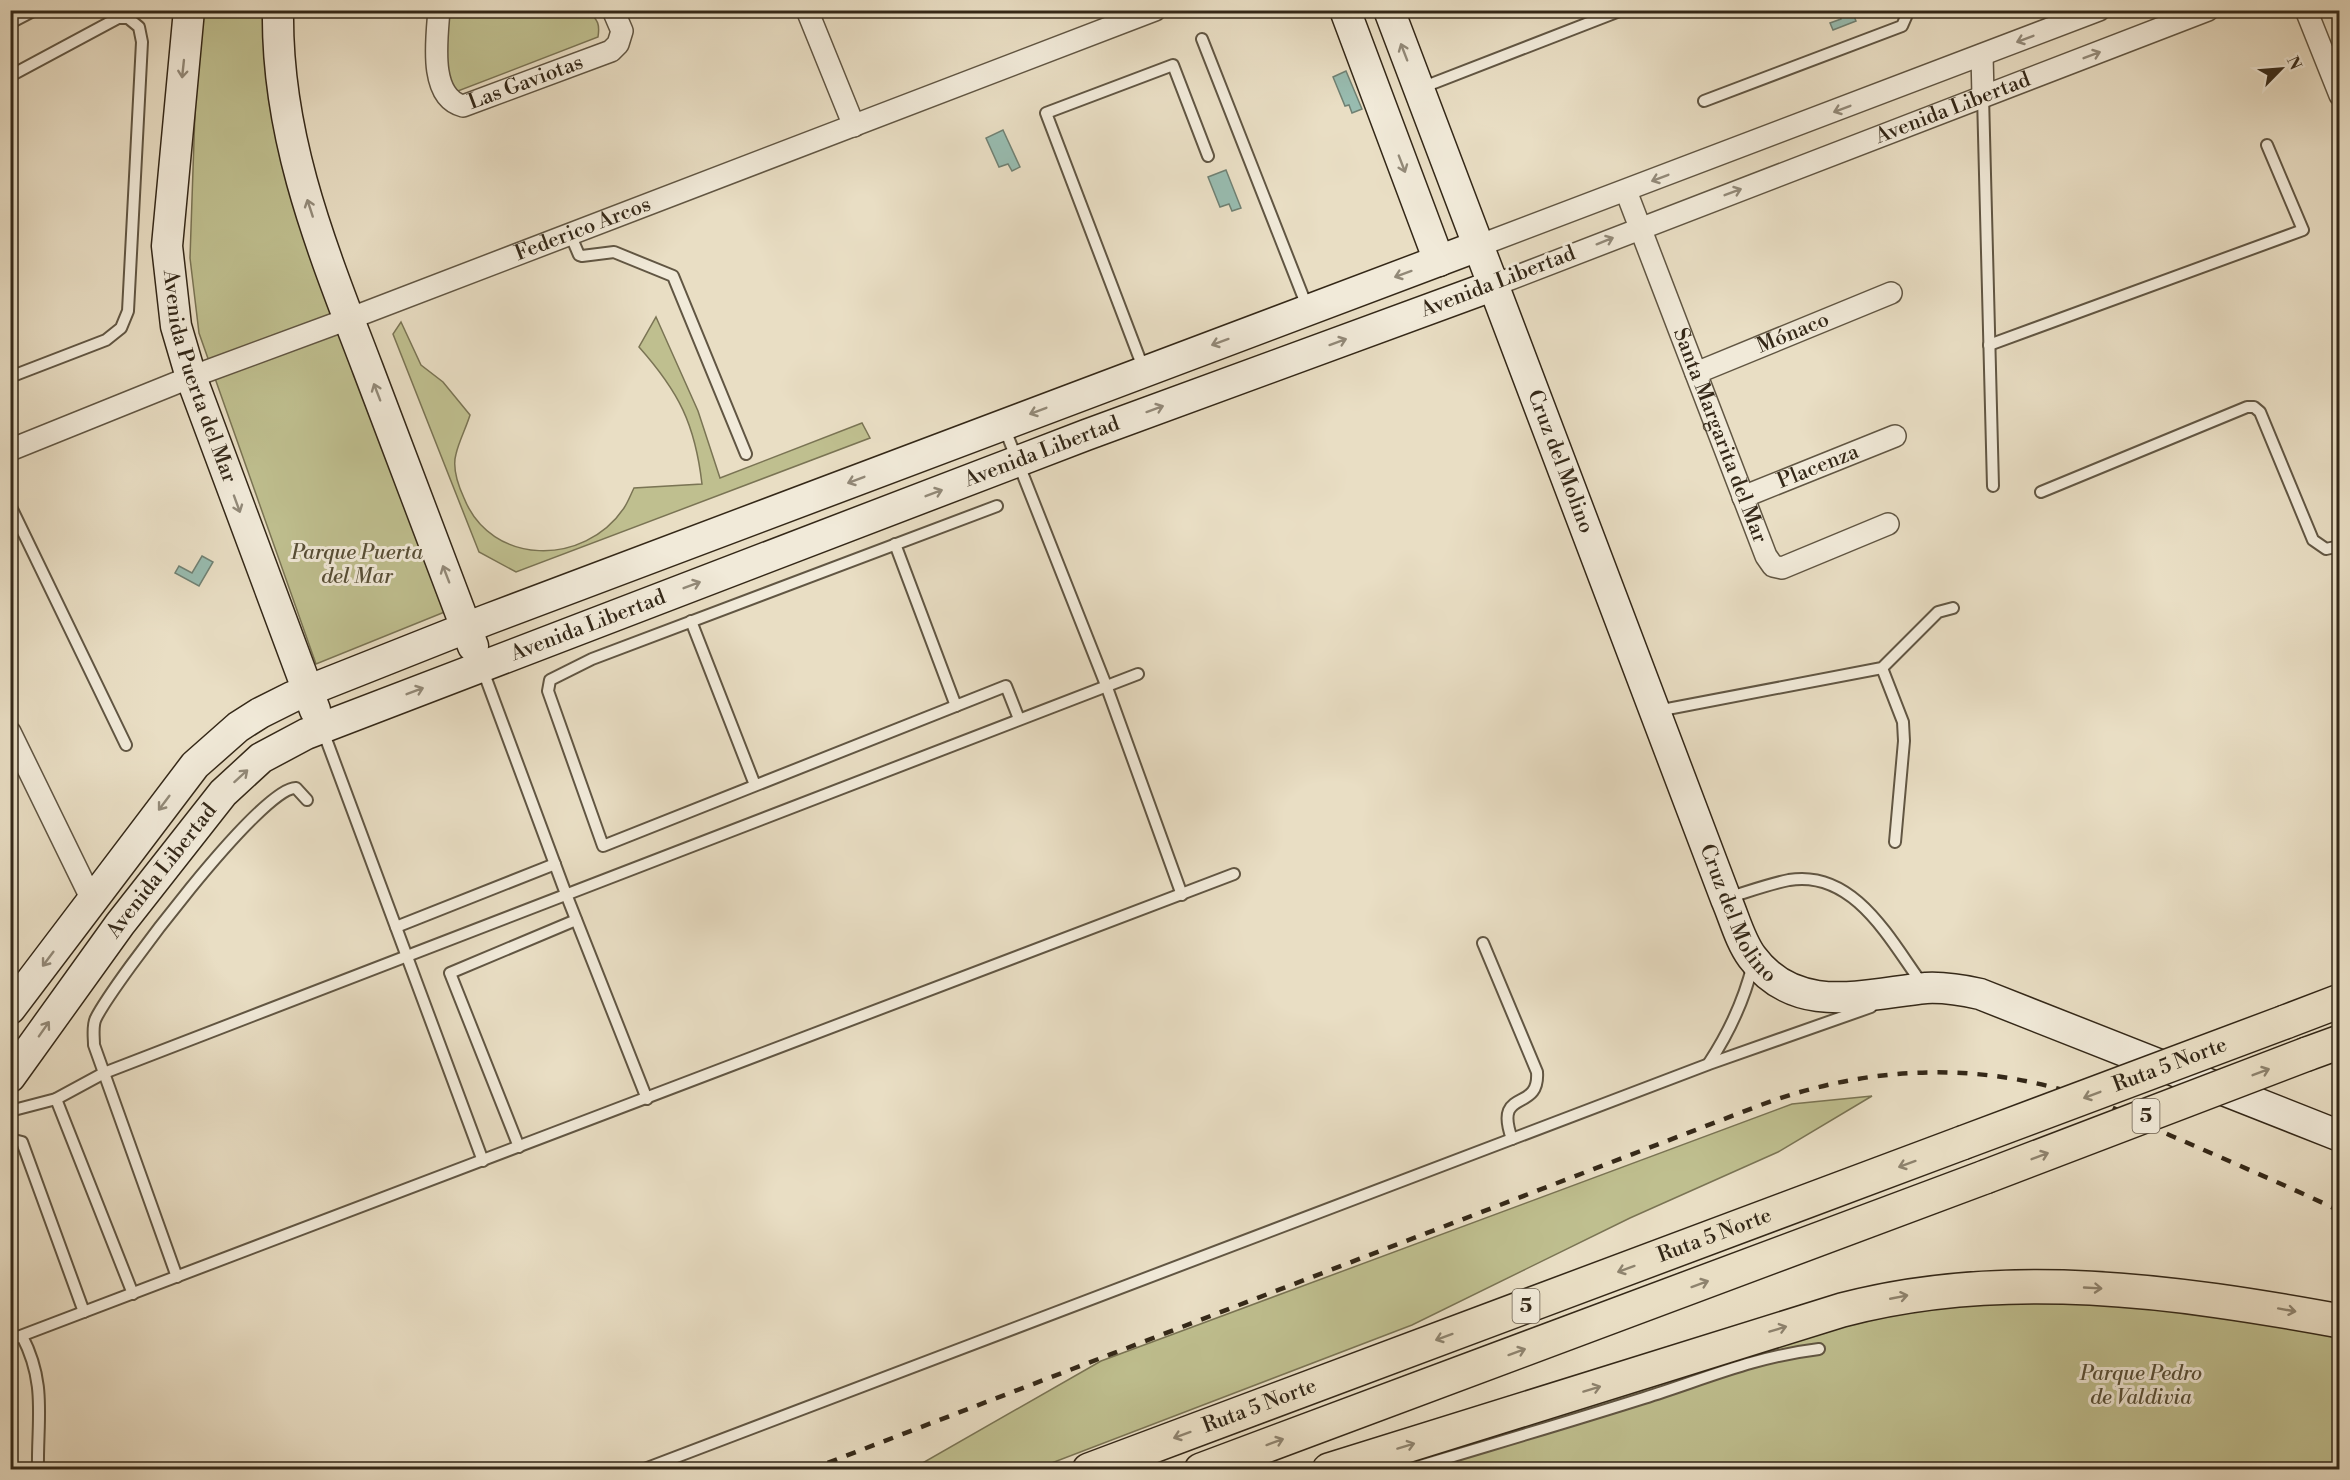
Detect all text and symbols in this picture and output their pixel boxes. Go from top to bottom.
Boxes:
one-way arrow [2016,34,2034,45]
north arrow [2251,39,2311,99]
one-way arrow [1398,43,1409,62]
street label: Las Gaviotas [465,49,587,116]
one-way arrow [2082,49,2101,60]
text: N [2282,53,2306,73]
one-way arrow [177,58,188,78]
street label: Avenida Libertad [1871,67,2034,150]
one-way arrow [1834,104,1852,115]
one-way arrow [1398,154,1409,172]
one-way arrow [1651,173,1670,184]
one-way arrow [1723,185,1742,196]
street label: Federico Arcos [511,191,655,267]
one-way arrow [304,199,315,218]
one-way arrow [1595,235,1614,246]
street label: Avenida Libertad [1416,240,1579,324]
street label: Avenida Puerta del Mar [157,268,242,487]
one-way arrow [1394,269,1413,280]
street label: Mónaco [1753,307,1833,360]
street label: Santa Margarita del Mar [1667,325,1773,547]
one-way arrow [1328,336,1347,347]
one-way arrow [1212,337,1230,348]
one-way arrow [370,383,381,401]
street label: Cruz del Molino [1521,386,1599,537]
one-way arrow [1145,403,1164,414]
one-way arrow [1029,406,1048,417]
street label: Avenida Libertad [960,411,1123,494]
street label: Placenza [1774,439,1863,495]
one-way arrow [847,476,866,487]
one-way arrow [924,487,942,498]
one-way arrow [233,494,244,513]
park label: Parque Puerta del Mar [290,540,423,590]
one-way arrow [439,565,450,584]
one-way arrow [683,578,701,589]
street label: Avenida Libertad [506,584,670,668]
one-way arrow [405,685,424,696]
one-way arrow [233,769,248,783]
one-way arrow [158,795,171,811]
street label: Avenida Libertad [100,798,223,944]
street label: Cruz del Molino [1693,841,1781,989]
one-way arrow [41,951,54,967]
one-way arrow [38,1021,51,1037]
street label: Ruta 5 Norte [2109,1032,2231,1098]
one-way arrow [2251,1066,2270,1077]
one-way arrow [2083,1090,2102,1101]
road number: 5 [2132,1099,2160,1133]
one-way arrow [2030,1150,2048,1161]
one-way arrow [1899,1159,1917,1170]
street label: Ruta 5 Norte [1654,1202,1775,1269]
one-way arrow [1618,1264,1636,1275]
one-way arrow [1690,1277,1709,1288]
one-way arrow [2083,1282,2103,1293]
road number: 5 [1512,1289,1540,1323]
one-way arrow [1889,1291,1908,1302]
one-way arrow [2277,1305,2296,1316]
one-way arrow [1768,1323,1787,1334]
one-way arrow [1435,1332,1454,1343]
one-way arrow [1507,1345,1526,1356]
park label: Parque Pedro de Valdivia [2079,1361,2202,1411]
street label: Ruta 5 Norte [1199,1373,1320,1439]
one-way arrow [1582,1382,1601,1393]
one-way arrow [1174,1430,1192,1441]
one-way arrow [1265,1435,1284,1446]
one-way arrow [1396,1440,1415,1451]

